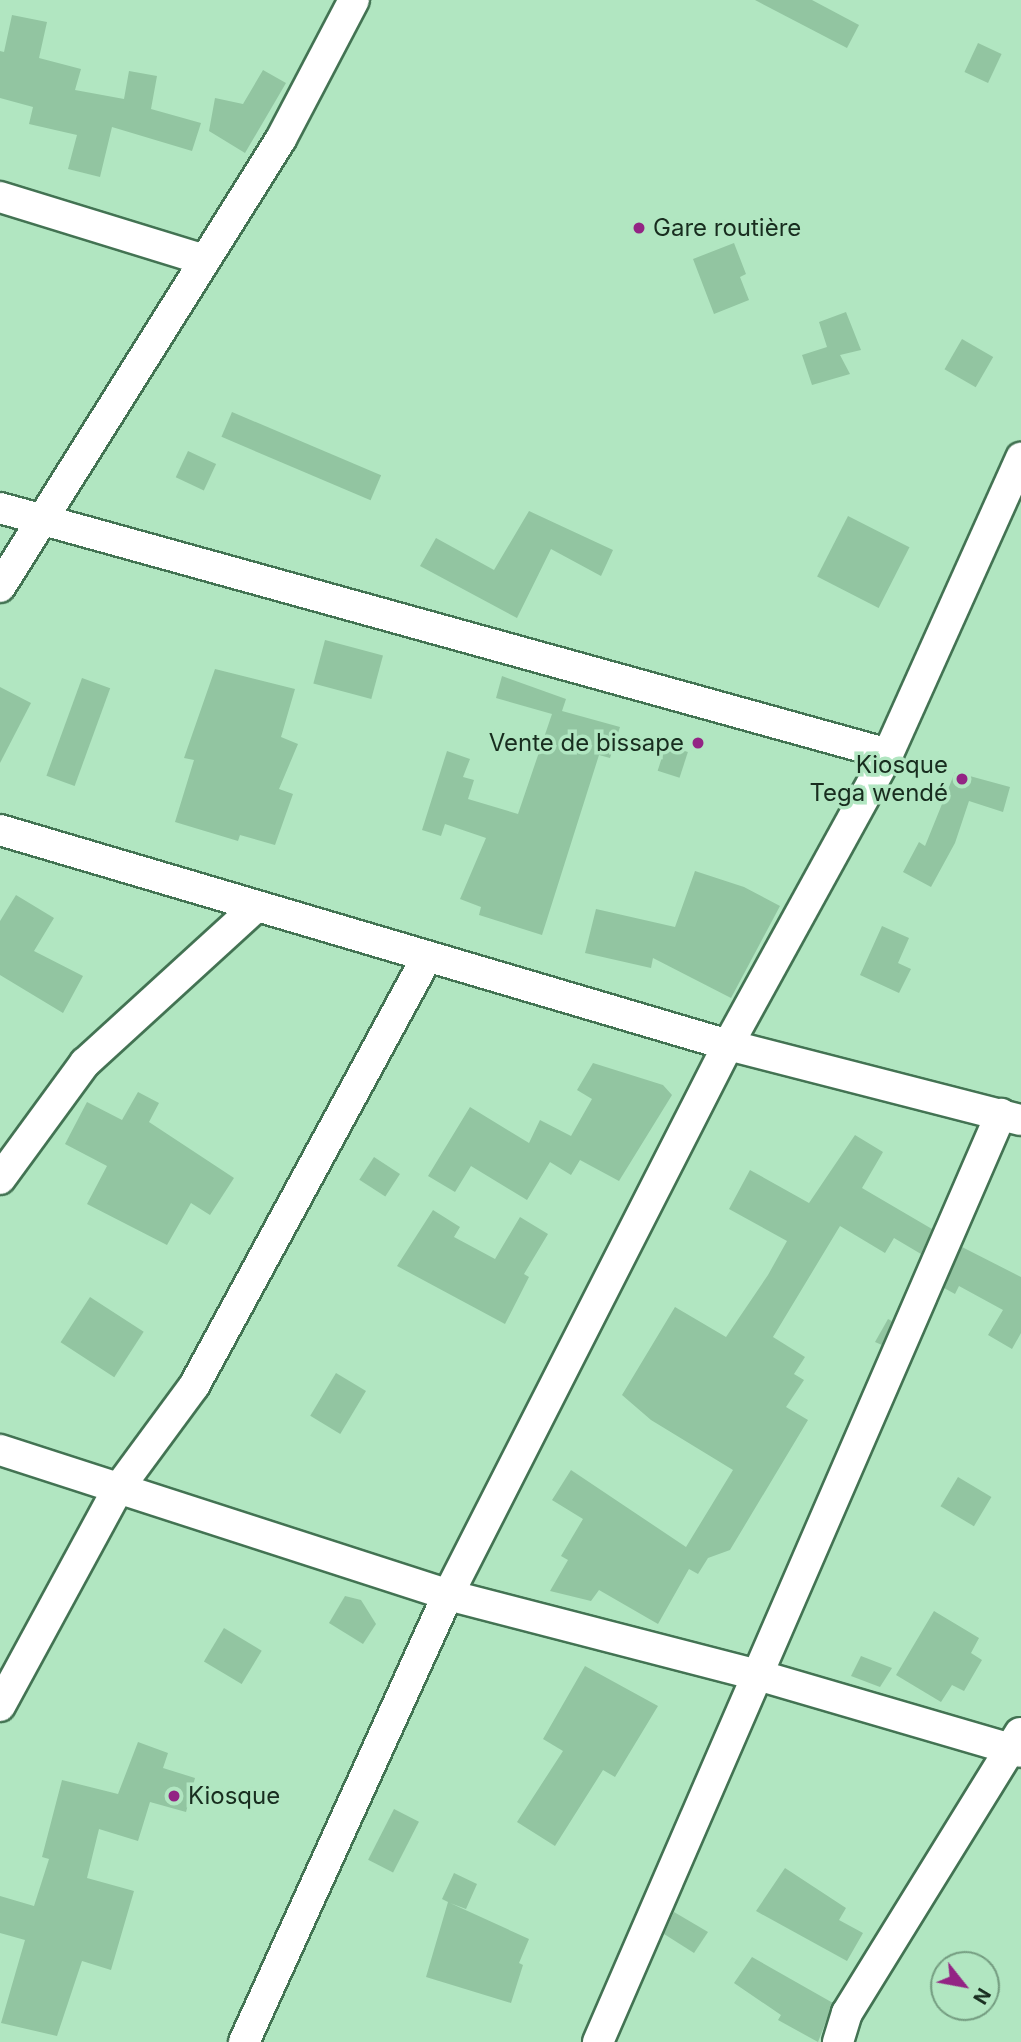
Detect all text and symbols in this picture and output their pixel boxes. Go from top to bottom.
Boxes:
place label: Gare routière [653,214,801,242]
marker: Gare routière [631,220,647,236]
place label: Vente de bissape [489,729,684,757]
marker: Vente de bissape [690,735,706,751]
place label: Kiosque Tega wendé [809,751,948,807]
marker: Kiosque Tega wendé [954,771,970,787]
place label: Kiosque [188,1782,280,1810]
marker: Kiosque [166,1788,182,1804]
north arrow [930,1951,1000,2021]
text: N [968,1984,995,2008]

